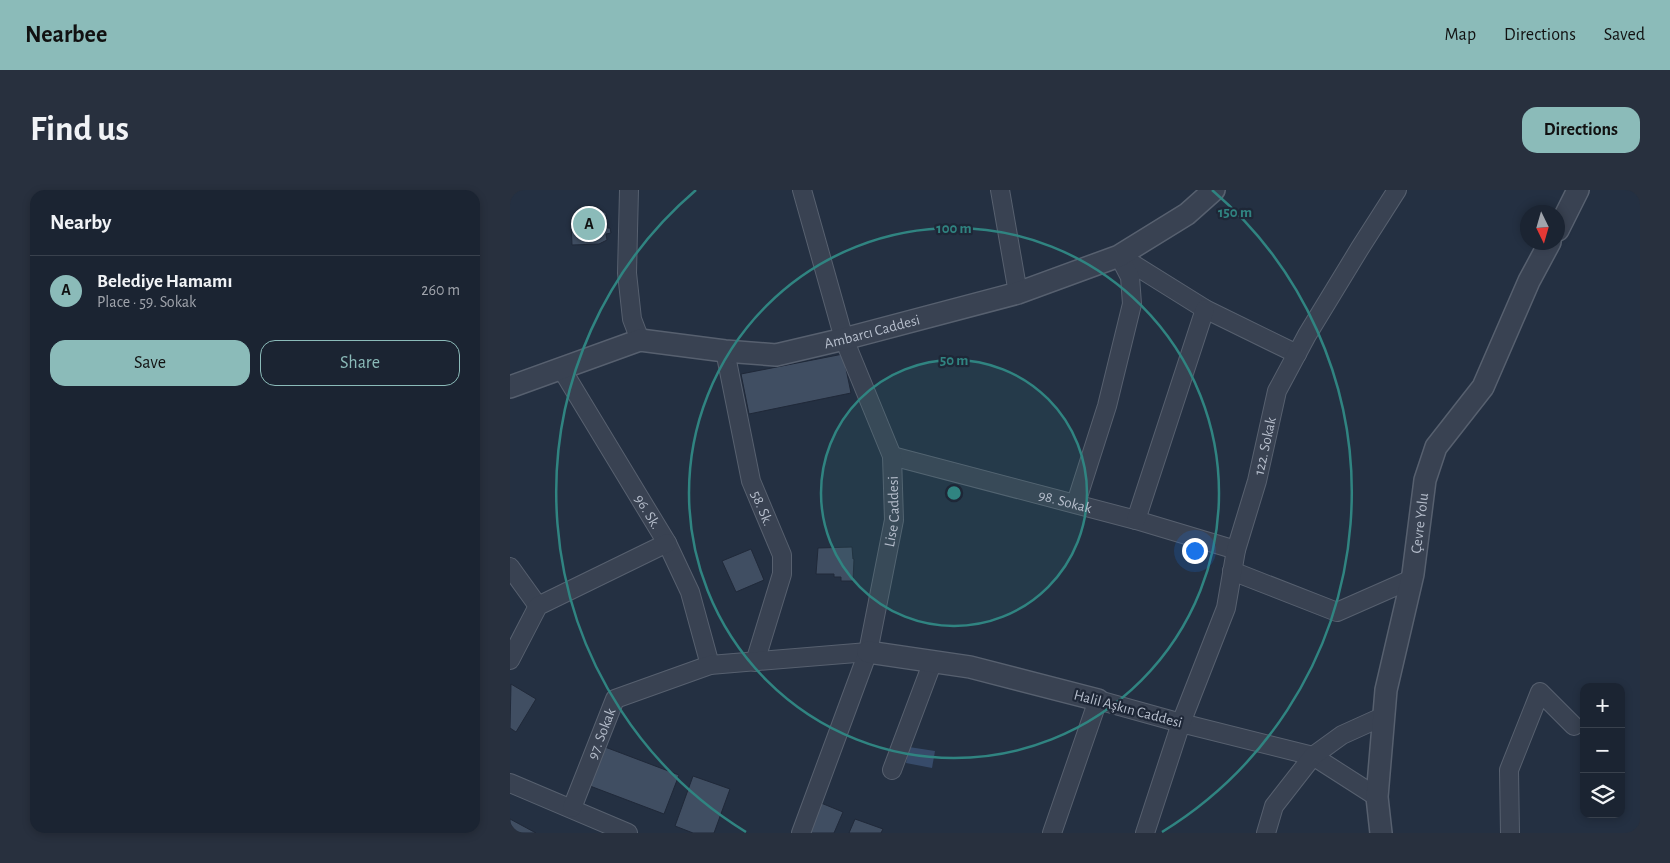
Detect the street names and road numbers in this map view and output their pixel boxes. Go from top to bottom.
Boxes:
street label: Ambarcı Caddesi [823,312,921,351]
street label: 122. Sokak [1251,415,1279,477]
street label: Lise Caddesi [881,476,902,548]
street label: 98. Sokak [1037,487,1094,516]
street label: 58. Sk. [748,488,776,528]
street label: 96. Sk. [632,492,664,532]
street label: Çevre Yolu [1408,492,1431,554]
street label: Halil Aşkın Caddesi [1072,687,1184,731]
street label: 97. Sokak [585,706,618,761]

